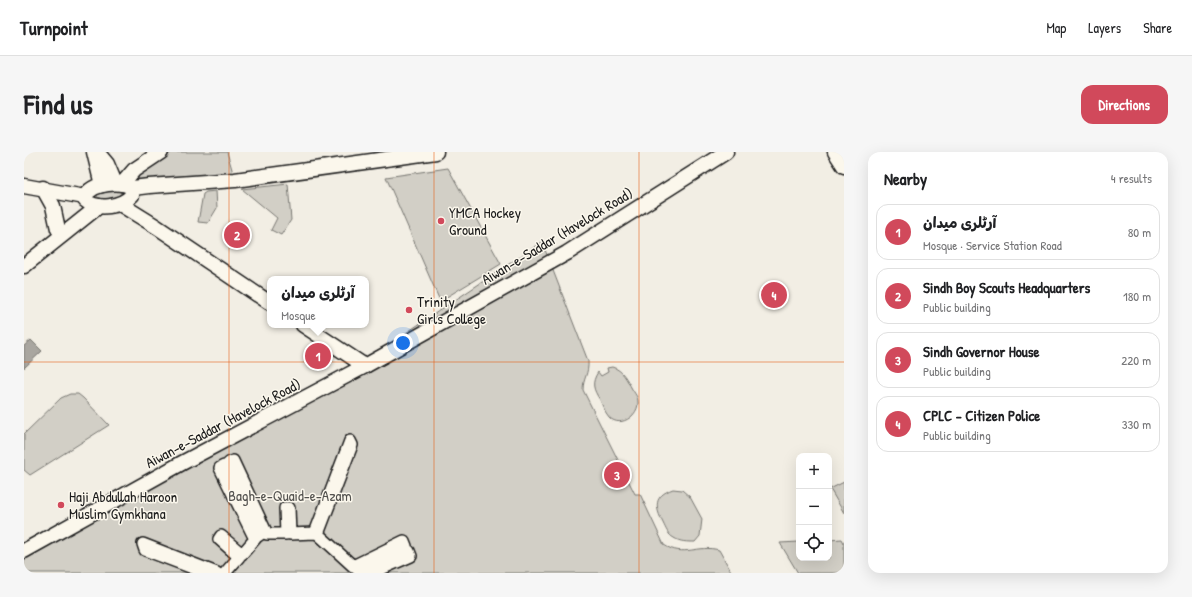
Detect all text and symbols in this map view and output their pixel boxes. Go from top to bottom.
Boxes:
text: Turnpoint [20,15,88,41]
text: Map [1046,18,1066,37]
text: Layers [1088,18,1121,37]
text: Share [1143,18,1172,37]
text: Find us [24,85,93,123]
button: Directions [1081,85,1168,124]
text: Nearby [884,167,927,190]
text: 4 results [1111,169,1152,187]
street label: Aiwan-e-Saddar (Havelock Road) [477,182,637,290]
place label: YMCA Hockey Ground [449,202,521,240]
text: آرٹلری میدان [923,212,996,233]
marker: YMCA Hockey Ground [436,216,446,226]
pin: 2 [224,220,250,250]
text: 1 [896,223,900,241]
text: 80 m [1128,223,1151,241]
text: Mosque · Service Station Road [923,236,1062,254]
popup [267,276,369,328]
text: Sindh Boy Scouts Headquarters [923,277,1090,298]
pin: 4 [761,280,787,310]
text: آرٹلری میدان [281,282,355,303]
text: 2 [895,287,901,305]
text: 180 m [1123,287,1151,305]
place label: Trinity Girls College [417,291,486,329]
text: Public building [923,298,991,316]
marker: Trinity Girls College [404,305,414,315]
text: Mosque [281,306,316,324]
your location [393,333,413,353]
pin: 1 [305,341,331,371]
text: Sindh Governor House [923,341,1039,362]
text: 3 [895,351,901,369]
text: 220 m [1121,351,1151,369]
text: Public building [923,362,991,380]
street label: Aiwan-e-Saddar (Havelock Road) [142,373,304,473]
text: CPLC - Citizen Police [923,405,1040,426]
text: 4 [896,415,900,433]
text: 330 m [1122,415,1151,433]
text: Public building [923,426,991,444]
map controls [796,453,832,561]
button: + [796,453,832,489]
pin: 3 [604,460,630,490]
park label: Bagh-e-Quaid-e-Azam [228,485,352,506]
place label: Haji Abdullah Haroon Muslim Gymkhana [69,486,177,524]
button: − [796,489,832,525]
marker: Haji Abdullah Haroon Muslim Gymkhana [56,500,66,510]
button: locate [796,525,832,561]

